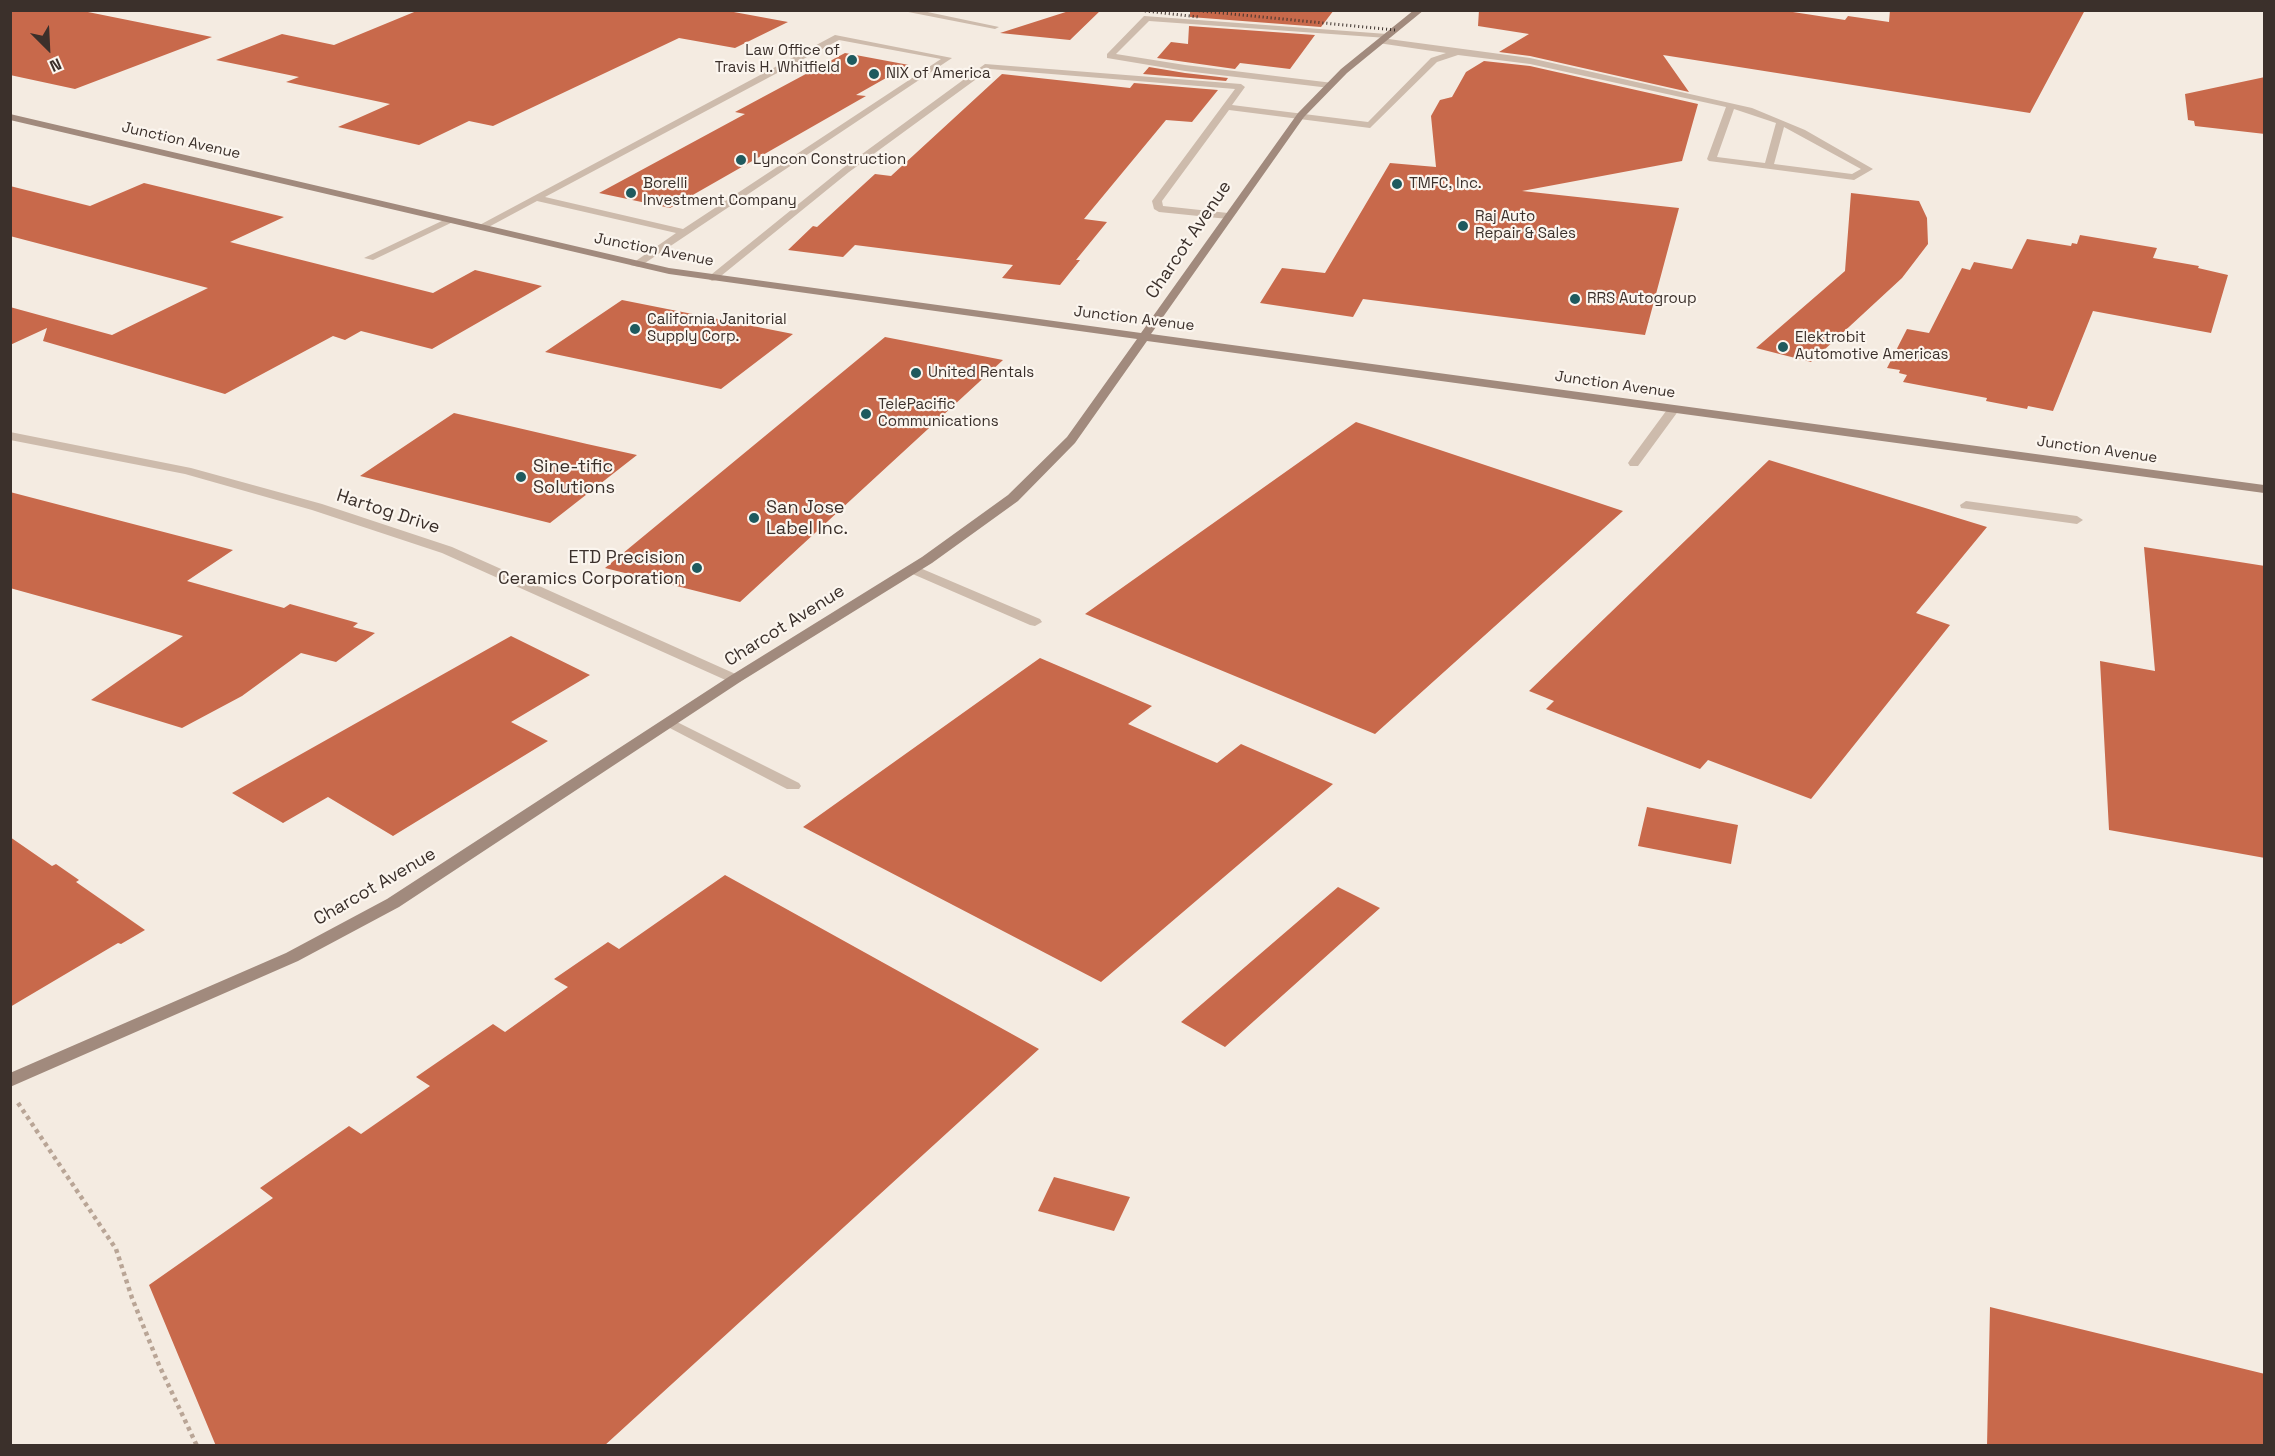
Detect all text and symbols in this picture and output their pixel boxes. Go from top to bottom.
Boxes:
north arrow [18,18,78,78]
place label: Law Office of Travis H. Whitfield [715,42,840,77]
text: N [46,53,65,77]
marker: Law Office of Travis H. Whitfield [845,53,859,67]
place label: NIX of America [886,65,991,83]
marker: NIX of America [867,67,881,81]
street label: Junction Avenue [120,119,242,163]
place label: Lyncon Construction [753,151,906,169]
marker: Lyncon Construction [734,153,748,167]
place label: Borelli Investment Company [643,175,797,210]
place label: TMFC, Inc. [1409,175,1482,193]
street label: Charcot Avenue [1142,177,1236,303]
marker: TMFC, Inc. [1390,177,1404,191]
marker: Borelli Investment Company [624,186,638,200]
place label: Raj Auto Repair & Sales [1475,208,1576,243]
marker: Raj Auto Repair & Sales [1456,219,1470,233]
street label: Junction Avenue [593,230,715,270]
place label: RRS Autogroup [1587,290,1697,308]
marker: RRS Autogroup [1568,292,1582,306]
street label: Junction Avenue [1073,303,1195,335]
place label: California Janitorial Supply Corp. [647,311,787,346]
marker: California Janitorial Supply Corp. [628,322,642,336]
place label: Elektrobit Automotive Americas [1795,329,1948,364]
marker: Elektrobit Automotive Americas [1776,340,1790,354]
place label: United Rentals [928,364,1034,382]
marker: United Rentals [909,366,923,380]
street label: Junction Avenue [1554,368,1676,402]
place label: TelePacific Communications [878,396,999,431]
marker: TelePacific Communications [859,407,873,421]
street label: Junction Avenue [2036,433,2158,467]
place label: Sine-tific Solutions [533,456,615,498]
marker: Sine-tific Solutions [514,470,528,484]
street label: Hartog Drive [334,485,442,539]
place label: San Jose Label Inc. [766,497,848,540]
marker: San Jose Label Inc. [747,511,761,525]
place label: ETD Precision Ceramics Corporation [498,547,685,590]
marker: ETD Precision Ceramics Corporation [690,561,704,575]
street label: Charcot Avenue [721,580,849,672]
street label: Charcot Avenue [310,843,440,931]

